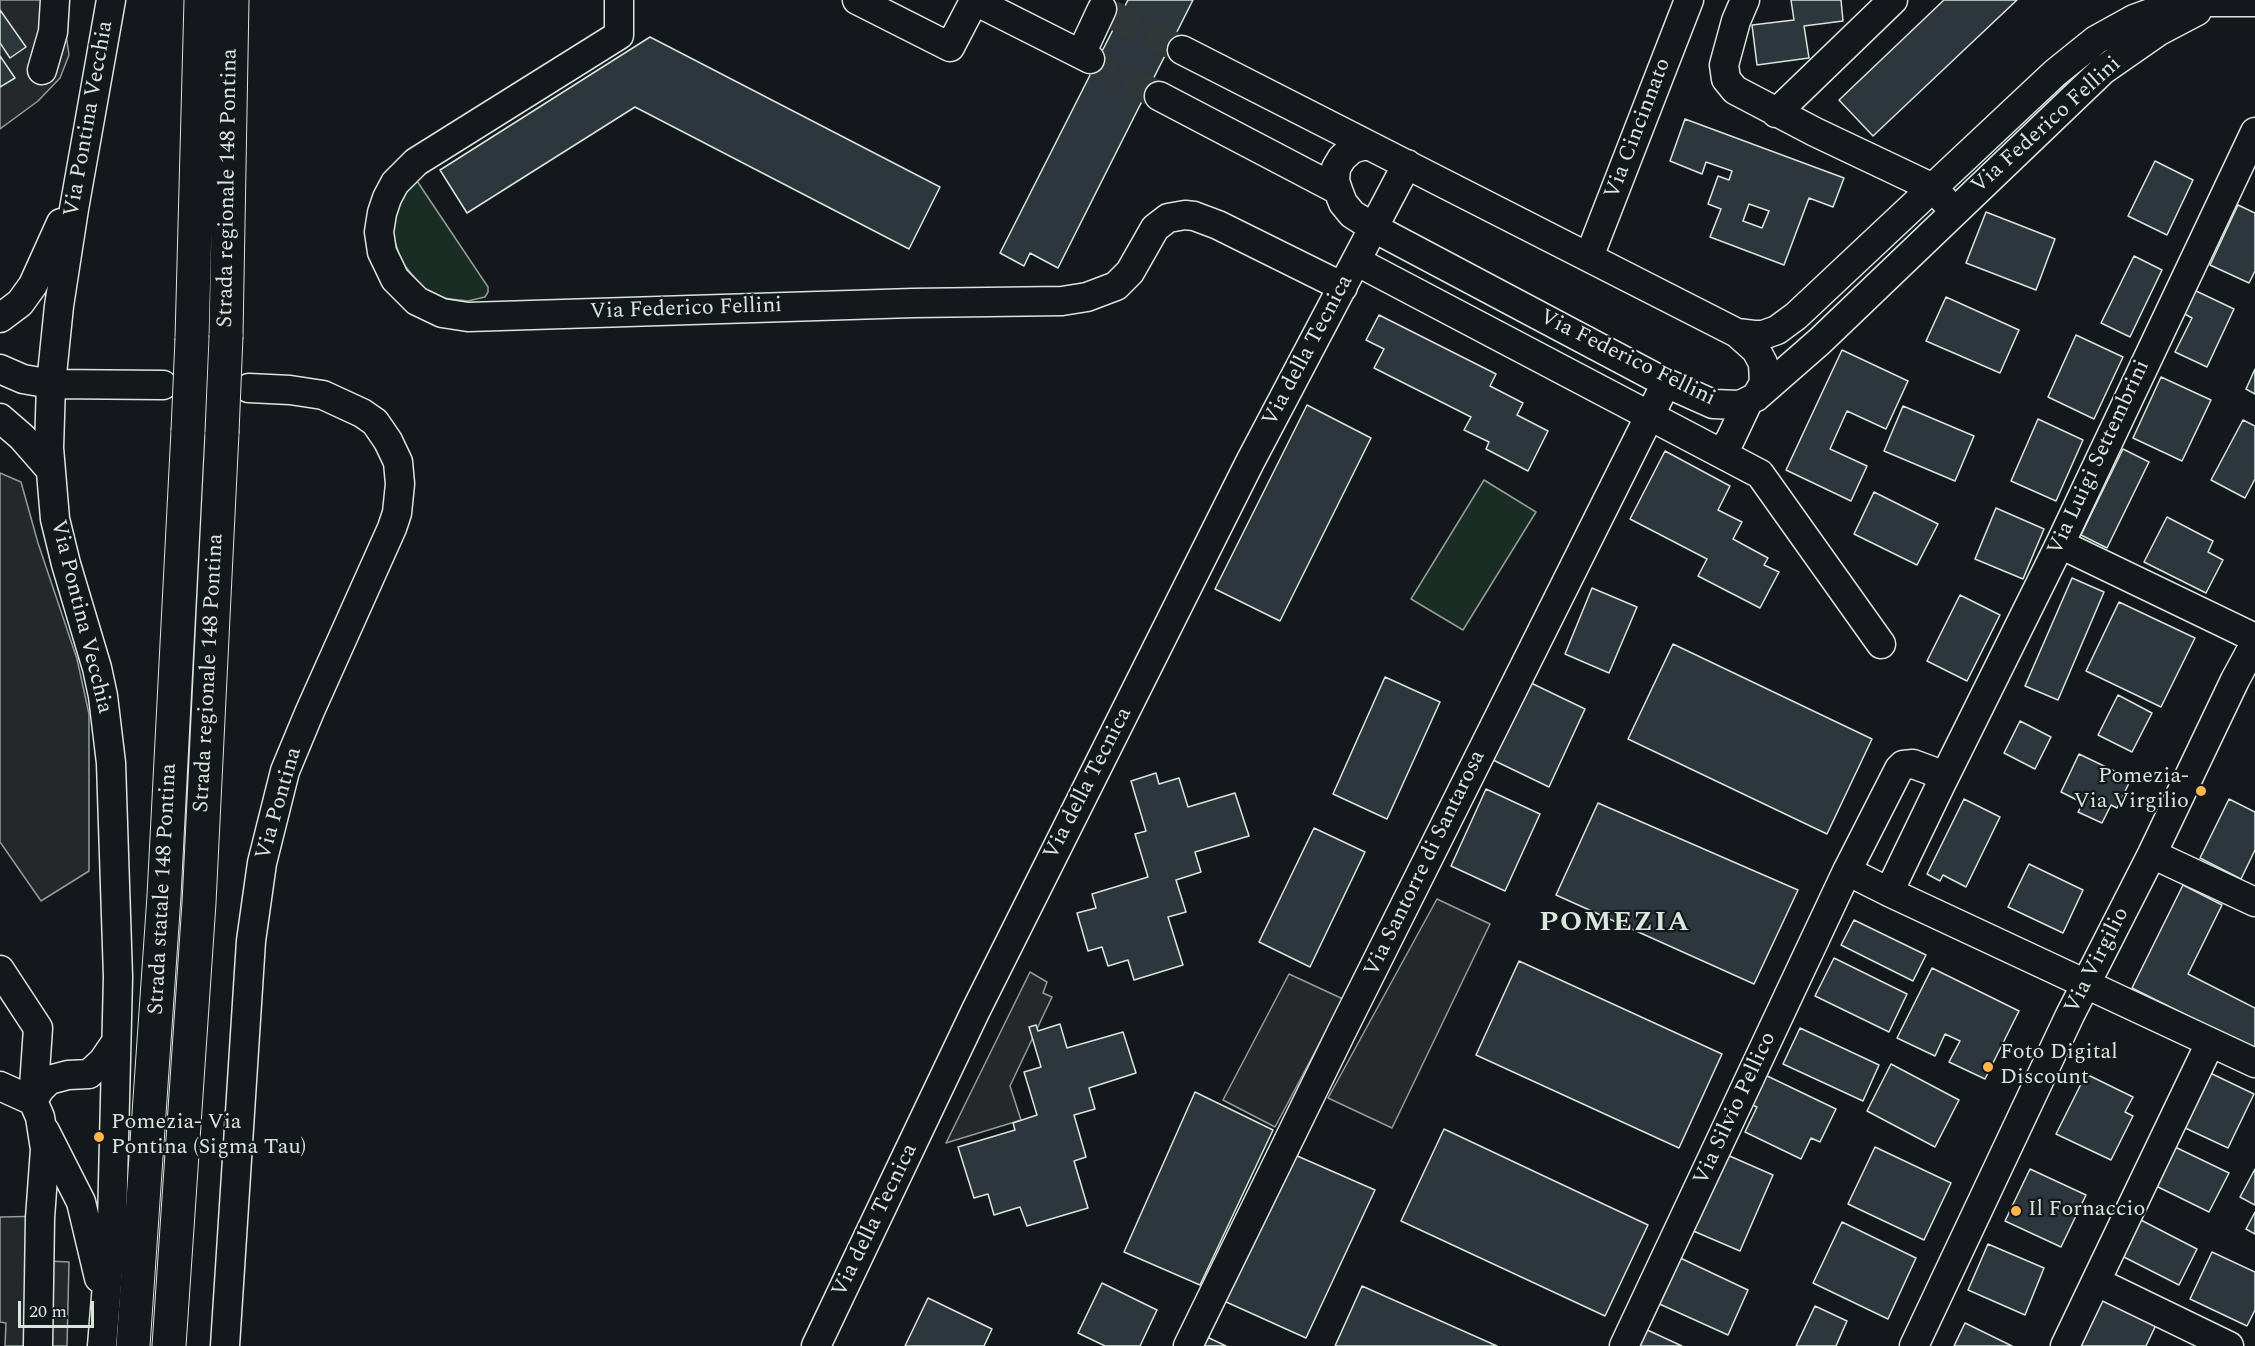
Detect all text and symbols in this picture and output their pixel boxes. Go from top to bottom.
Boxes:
street label: Via Pontina Vecchia [60,19,120,219]
street label: Strada regionale 148 Pontina [213,48,245,328]
street label: Via Federico Fellini [1967,52,2127,200]
street label: Via Cincinnato [1600,55,1678,203]
street label: Via della Tecnica [1258,271,1360,431]
street label: Via Federico Fellini [589,293,783,327]
street label: Via Federico Fellini [1535,305,1719,413]
street label: Via Luigi Settembrini [2043,356,2157,560]
street label: Via Pontina Vecchia [43,517,117,717]
street label: Strada regionale 148 Pontina [190,533,230,813]
street label: Via della Tecnica [1039,703,1139,865]
street label: Via Pontina [251,745,309,863]
street label: Via Santorre di Santarosa [1360,747,1492,981]
street label: Strada statale 148 Pontina [144,762,184,1016]
place label: Pomezia- Via Virgilio [2074,765,2189,816]
marker: Pomezia- Via Virgilio [2194,784,2208,798]
street label: Via Virgilio [2060,904,2136,1018]
district label: POMEZIA [1539,908,1691,942]
street label: Via Silvio Pellico [1689,1028,1783,1190]
place label: Foto Digital Discount [2000,1041,2118,1092]
marker: Foto Digital Discount [1981,1060,1995,1074]
place label: Pomezia- Via Pontina (Sigma Tau) [111,1111,306,1162]
marker: Pomezia- Via Pontina (Sigma Tau) [92,1130,106,1144]
street label: Via della Tecnica [827,1140,925,1302]
place label: Il Fornaccio [2028,1198,2145,1224]
marker: Il Fornaccio [2009,1204,2023,1218]
scale bar [21,1289,98,1327]
text: 20 m [29,1298,67,1325]

